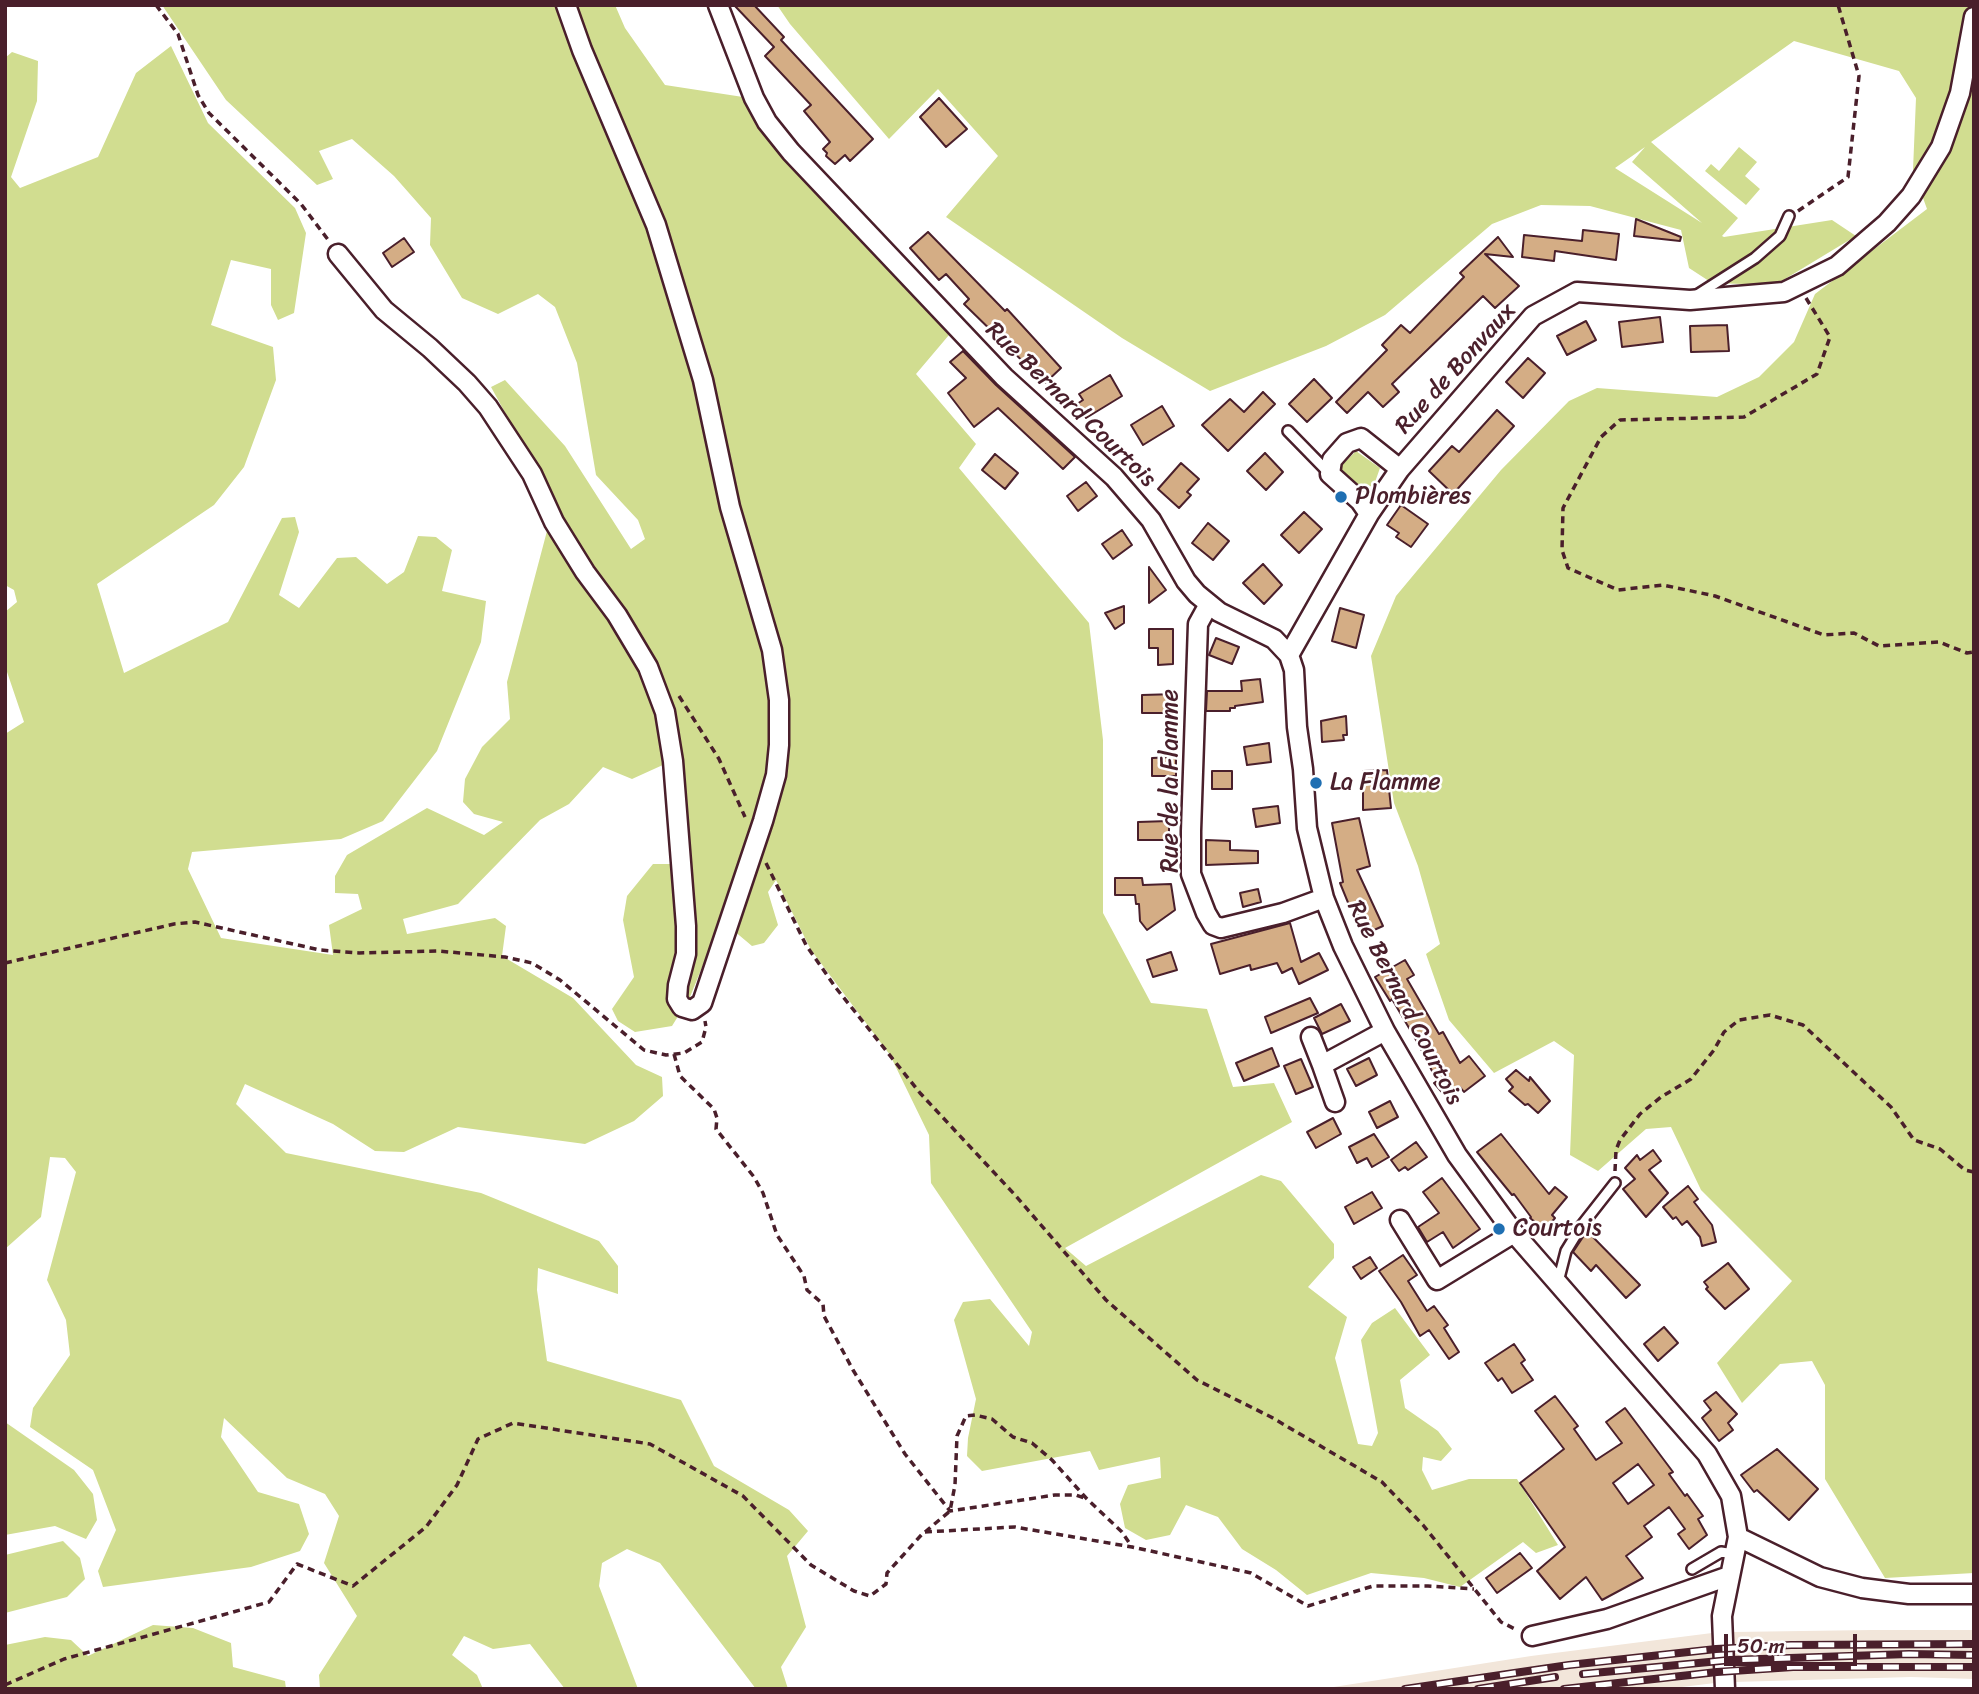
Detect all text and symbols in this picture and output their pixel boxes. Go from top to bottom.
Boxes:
street label: Rue de Bonvaux [1390,298,1522,440]
street label: Rue Bernard Courtois [979,316,1161,494]
place label: Plombières [1355,483,1471,511]
marker: Plombières [1333,489,1349,505]
street label: Rue de la Flamme [1157,689,1185,873]
place label: La Flamme [1330,769,1441,797]
marker: La Flamme [1308,775,1324,791]
street label: Rue Bernard Courtois [1340,896,1468,1110]
place label: Courtois [1513,1215,1602,1243]
marker: Courtois [1491,1221,1507,1237]
scale bar [1727,1620,1860,1664]
text: 50 m [1737,1627,1785,1665]

